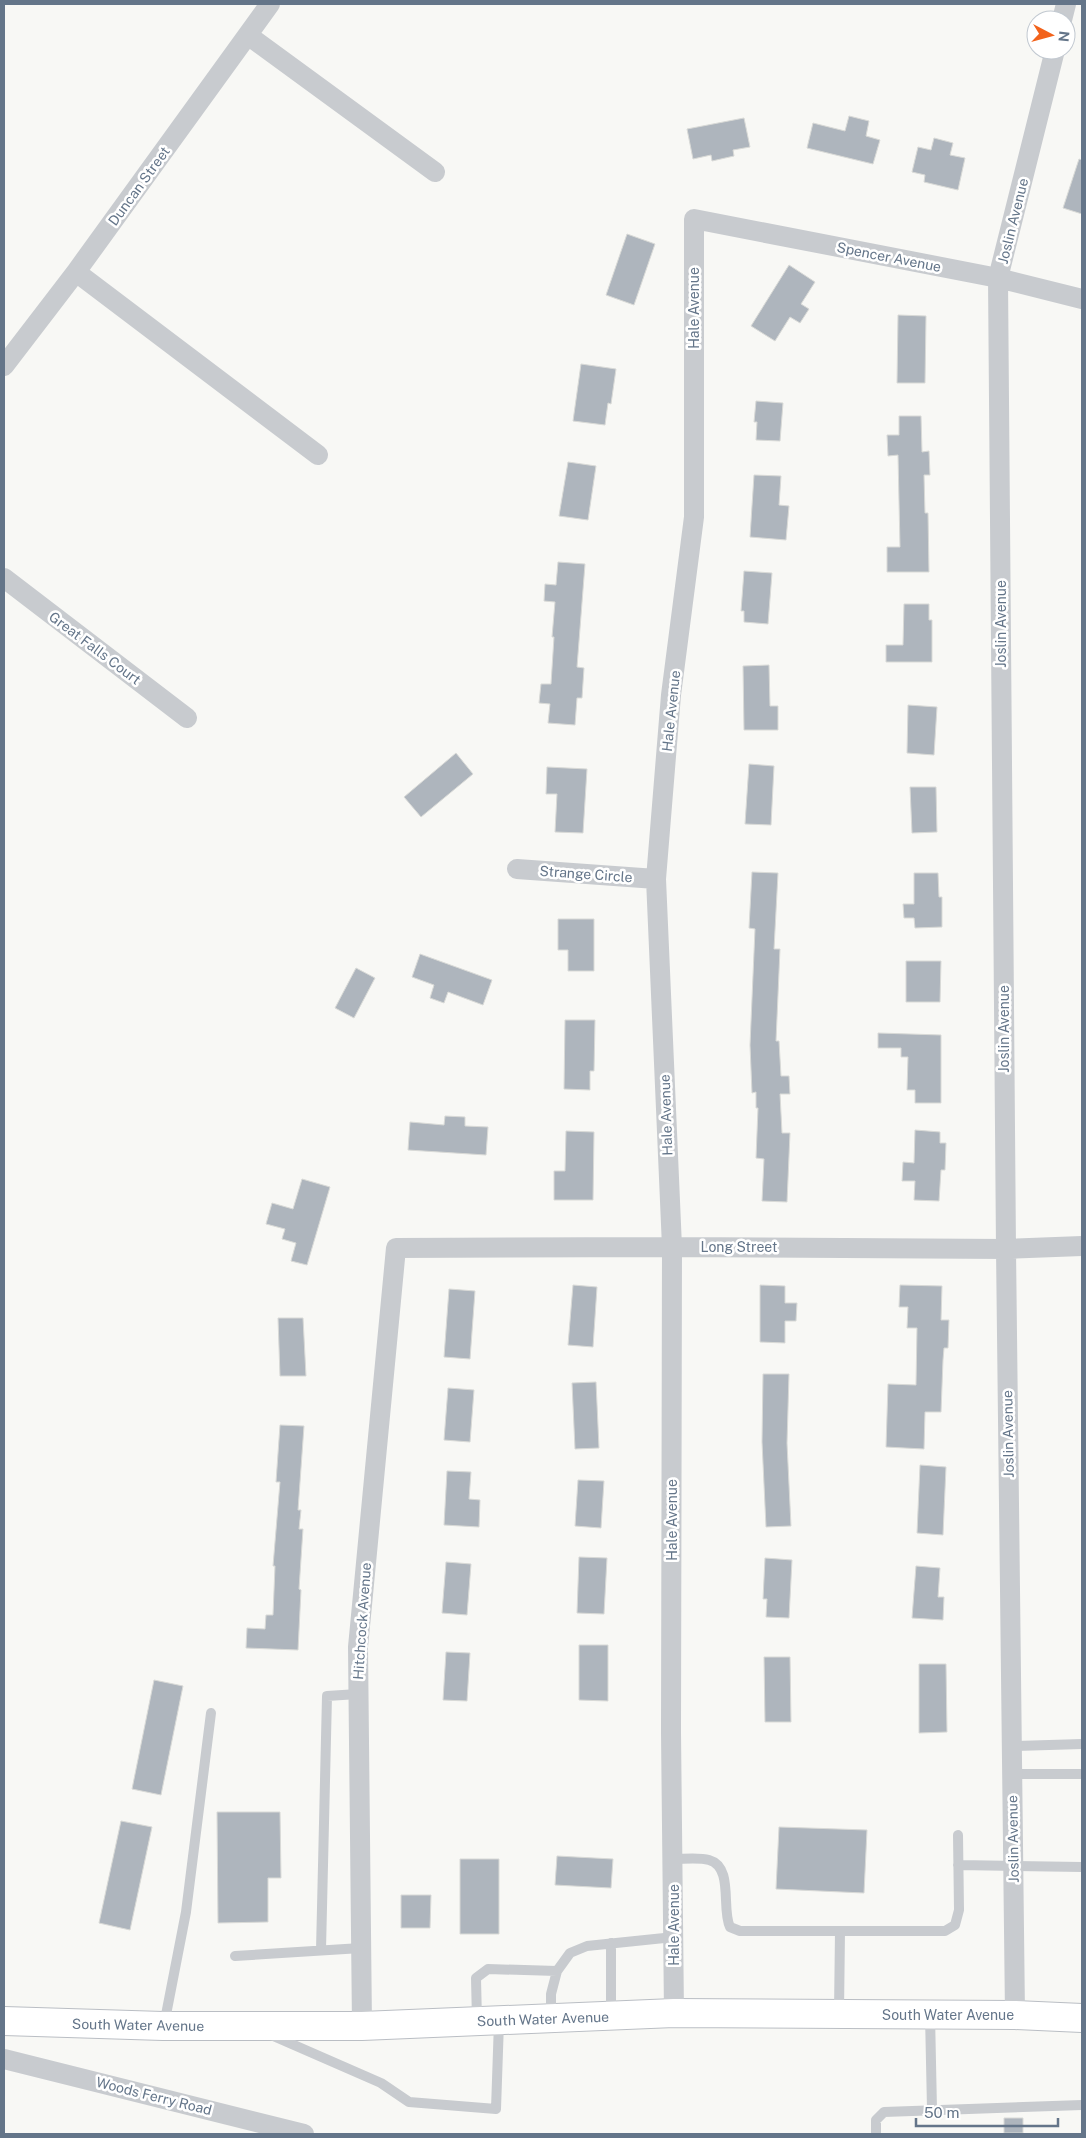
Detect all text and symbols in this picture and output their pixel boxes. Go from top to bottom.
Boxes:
north arrow [1026,10,1076,60]
text: N [1055,30,1072,43]
street label: Duncan Street [105,143,173,229]
street label: Joslin Avenue [995,176,1031,265]
street label: Spencer Avenue [835,239,943,275]
street label: Hale Avenue [686,267,702,349]
street label: Joslin Avenue [993,580,1009,668]
street label: Great Falls Court [46,608,144,688]
street label: Hale Avenue [659,670,683,752]
street label: Strange Circle [539,863,633,885]
street label: Joslin Avenue [996,985,1012,1073]
street label: Hale Avenue [657,1074,675,1156]
street label: Long Street [701,1239,777,1255]
street label: Joslin Avenue [999,1390,1017,1478]
street label: Hale Avenue [664,1479,680,1561]
street label: Hitchcock Avenue [350,1562,374,1680]
street label: Joslin Avenue [1004,1795,1022,1883]
street label: Hale Avenue [666,1884,682,1966]
street label: South Water Avenue [882,2007,1014,2023]
street label: South Water Avenue [477,2009,609,2029]
street label: South Water Avenue [72,2016,204,2034]
street label: Woods Ferry Road [95,2074,213,2118]
scale bar [916,2096,1058,2128]
text: 50 m [924,2104,959,2121]

